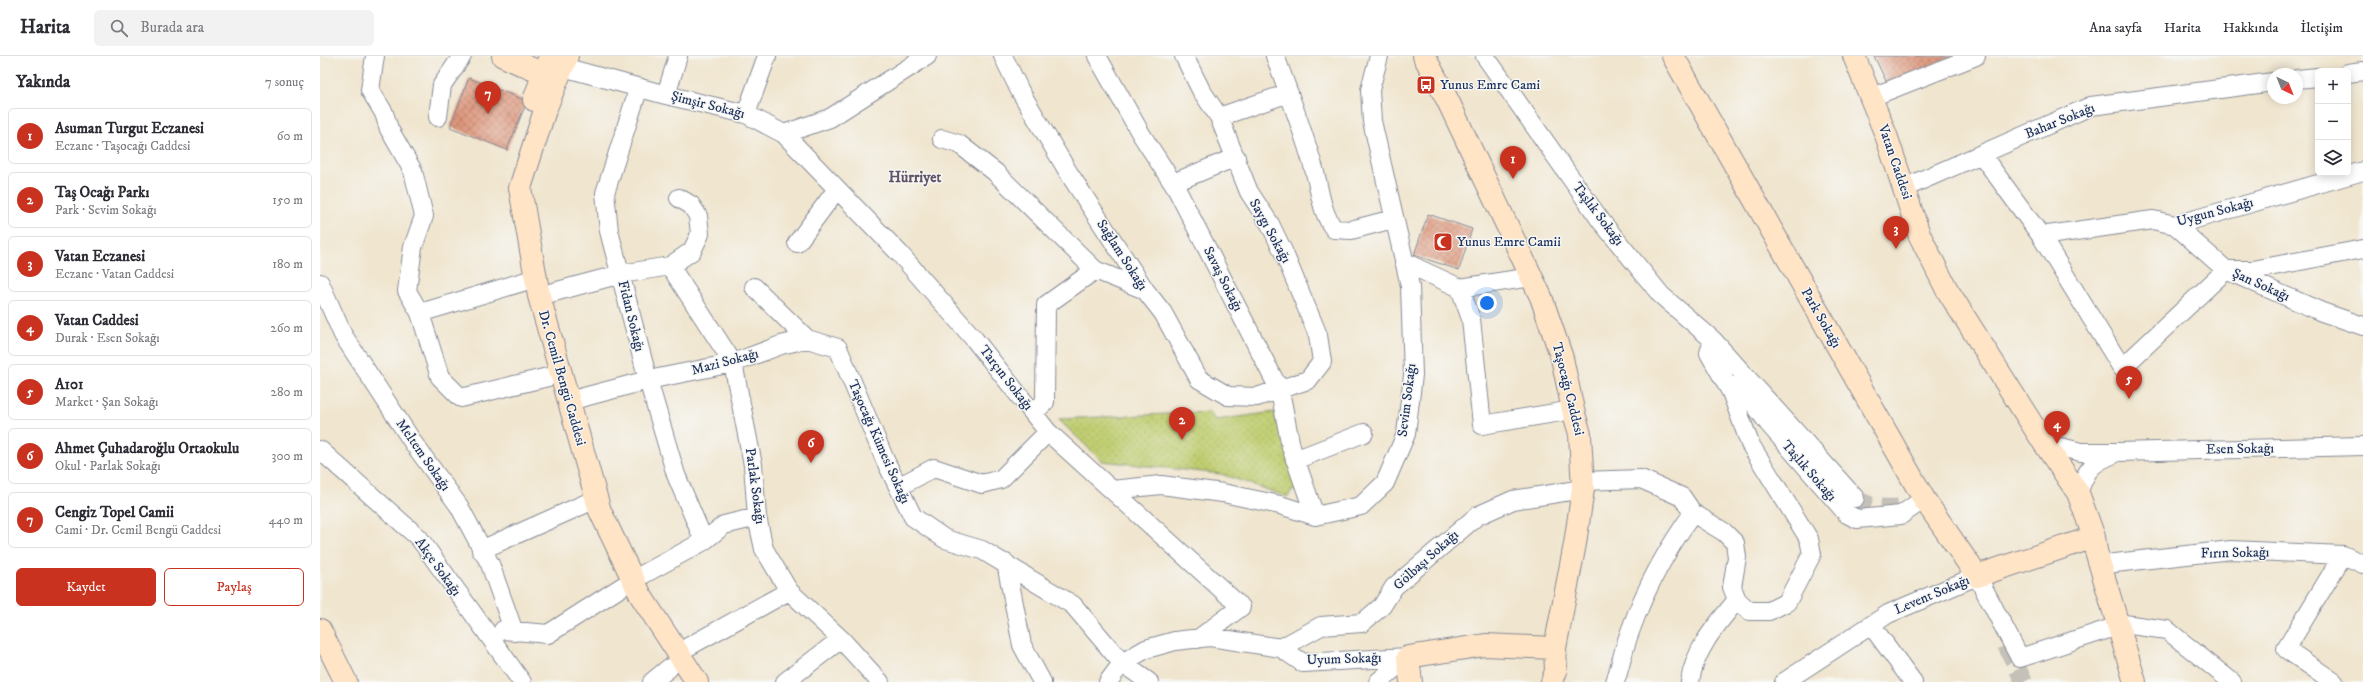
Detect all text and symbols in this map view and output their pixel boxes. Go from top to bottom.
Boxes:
search box [94,10,374,46]
text: Harita [20,16,70,39]
icon: search [108,17,130,39]
text: Burada ara [140,18,204,37]
text: Ana sayfa [2089,19,2142,37]
text: Harita [2164,19,2201,37]
text: Hakkında [2223,19,2278,37]
text: İletişim [2300,19,2343,37]
north arrow [2267,68,2303,104]
map controls [2315,68,2351,176]
button: + [2315,68,2351,104]
text: Yakında [16,71,70,93]
text: 7 sonuç [265,74,304,90]
bus stop icon: Yunus Emre Cami [1415,74,1437,96]
place label: Yunus Emre Cami [1440,76,1541,94]
pin: 7 [475,81,501,114]
street label: Şimşir Sokağı [669,87,747,123]
street label: Bahar Sokağı [2022,99,2098,143]
button: − [2315,104,2351,140]
text: Asuman Turgut Eczanesi [55,119,204,138]
street label: Vatan Caddesi [1873,121,1916,202]
text: 1 [28,128,32,144]
text: 60 m [277,128,303,144]
text: Eczane · Taşocağı Caddesi [55,138,190,154]
button: layers [2315,140,2351,176]
pin: 1 [1500,146,1526,179]
district label: Hürriyet [889,168,942,187]
street label: Taşlık Sokağı [1568,179,1628,250]
text: Taş Ocağı Parkı [55,183,149,202]
text: 2 [27,192,33,208]
text: 150 m [272,192,303,208]
street label: Uygun Sokağı [2175,193,2256,231]
street label: Saygı Sokağı [1245,196,1295,267]
text: Park · Sevim Sokağı [55,202,157,218]
street label: Sağlam Sokağı [1092,216,1152,294]
pin: 3 [1883,216,1909,249]
mosque icon: Yunus Emre Camii [1432,231,1454,253]
place label: Yunus Emre Camii [1457,233,1561,251]
street label: Savaş Sokağı [1199,244,1247,315]
text: Vatan Eczanesi [55,247,145,266]
text: 3 [28,256,32,272]
text: 180 m [272,256,303,272]
street label: Şan Sokağı [2229,264,2293,306]
text: Eczane · Vatan Caddesi [55,266,174,282]
street label: Fidan Sokağı [613,278,649,354]
street label: Park Sokağı [1797,285,1846,352]
your location [1477,293,1497,313]
street label: Dr. Cemil Bengü Caddesi [534,308,590,448]
text: Vatan Caddesi [55,311,139,330]
text: 4 [26,320,34,336]
text: 260 m [270,320,303,336]
text: Durak · Esen Sokağı [55,330,160,346]
street label: Taşocağı Caddesi [1548,340,1588,438]
street label: Tarçın Sokağı [975,342,1037,415]
street label: Mazi Sokağı [689,344,761,380]
street label: Sevim Sokağı [1394,362,1420,438]
pin: 5 [2116,366,2142,399]
text: A101 [55,375,84,394]
street label: Taşocağı Kümesi Sokağı [844,377,915,507]
text: 5 [27,384,33,400]
text: 280 m [271,384,303,400]
text: Market · Şan Sokağı [55,394,158,410]
pin: 2 [1169,407,1195,440]
pin: 4 [2044,411,2070,444]
street label: Meltem Sokağı [392,416,455,495]
pin: 6 [798,430,824,463]
street label: Taşlık Sokağı [1778,437,1841,506]
text: Ahmet Çuhadaroğlu Ortaokulu [55,439,239,458]
street label: Esen Sokağı [2206,439,2275,459]
street label: Parlak Sokağı [741,447,769,526]
text: 6 [27,448,33,464]
text: 300 m [272,448,303,464]
text: Okul · Parlak Sokağı [55,458,161,474]
text: Cengiz Topel Camii [55,503,174,522]
text: 7 [27,512,33,528]
text: 440 m [268,512,303,528]
text: Cami · Dr. Cemil Bengü Caddesi [55,522,221,538]
street label: Gölbaşı Sokağı [1390,526,1463,594]
street label: Akçe Sokağı [411,534,465,600]
street label: Fırın Sokağı [2200,543,2270,563]
button: Kaydet [16,568,156,606]
button: Paylaş [164,568,304,606]
street label: Levent Sokağı [1892,571,1973,619]
street label: Uyum Sokağı [1306,649,1382,669]

